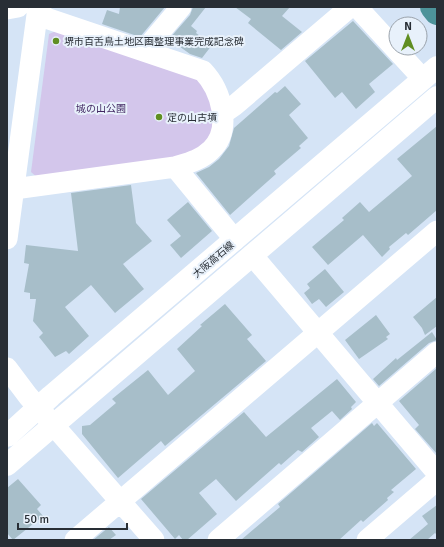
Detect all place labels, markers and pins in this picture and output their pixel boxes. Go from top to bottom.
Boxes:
marker: 堺市百舌鳥土地区画整理事業完成記念碑 [51,36,61,46]
place label: 堺市百舌鳥土地区画整理事業完成記念碑 [64,36,244,48]
marker: 定の山古墳 [154,112,164,122]
place label: 定の山古墳 [167,112,217,124]

